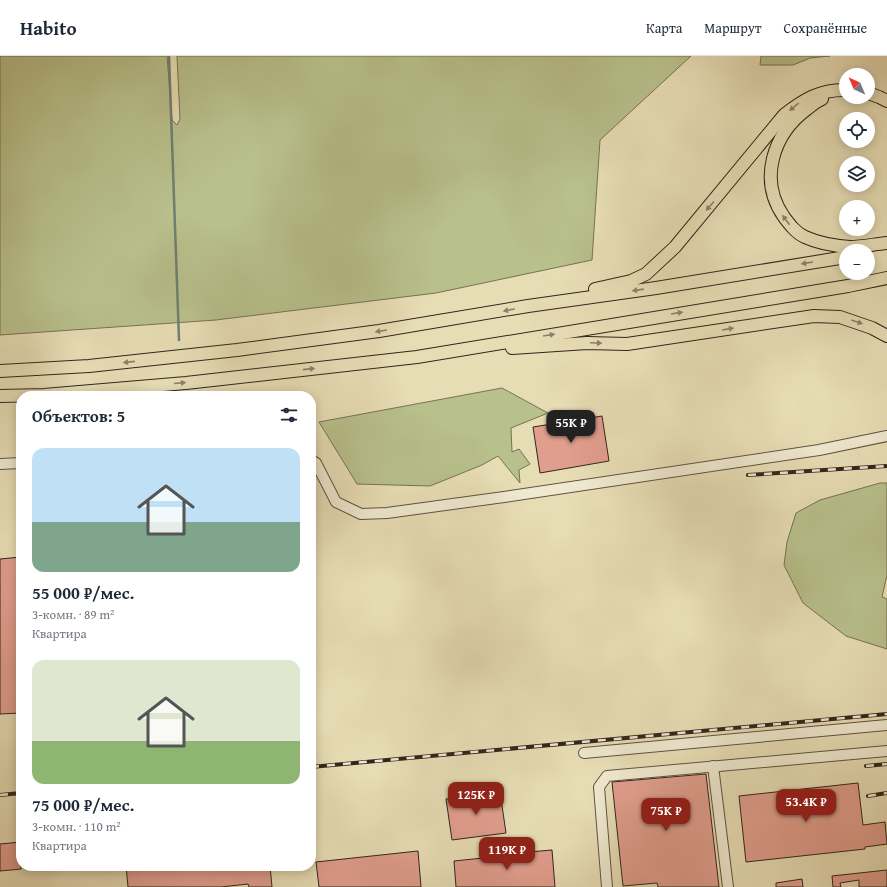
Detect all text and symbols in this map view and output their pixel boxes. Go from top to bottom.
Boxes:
text: Habito [20,14,77,42]
text: Карта [646,18,682,38]
text: Маршрут [704,18,762,38]
text: Сохранённые [784,18,867,38]
north arrow [839,68,875,104]
map controls [839,68,875,280]
one-way arrow [789,102,800,111]
button: locate [839,112,875,148]
button: layers [839,156,875,192]
one-way arrow [706,200,715,211]
button: + [839,200,875,236]
one-way arrow [782,215,791,226]
button: − [839,244,875,280]
one-way arrow [801,260,814,266]
one-way arrow [632,287,644,293]
one-way arrow [503,307,515,313]
one-way arrow [671,310,683,316]
one-way arrow [851,320,863,326]
one-way arrow [722,326,735,332]
one-way arrow [375,328,387,334]
one-way arrow [543,331,555,337]
one-way arrow [590,340,603,346]
one-way arrow [123,359,135,365]
one-way arrow [303,366,315,373]
one-way arrow [174,380,186,387]
text: Объектов: 5 [32,403,125,428]
icon: filters [278,404,300,426]
pin: 55K ₽ [543,410,599,444]
text: 55K ₽ [555,413,587,432]
icon: home [130,474,202,546]
text: 55 000 ₽/мес. [32,580,134,605]
text: 3-комн. · 89 m² [32,605,114,624]
text: Квартира [32,624,87,643]
icon: home [130,686,202,758]
pin: 125K ₽ [443,782,509,816]
text: 125K ₽ [457,785,495,804]
pin: 53.4K ₽ [769,789,843,823]
text: 75 000 ₽/мес. [32,792,134,817]
text: 53.4K ₽ [785,792,827,811]
pin: 75K ₽ [638,798,694,832]
text: 75K ₽ [650,801,682,820]
text: 3-комн. · 110 m² [32,817,121,836]
text: Квартира [32,836,87,855]
pin: 119K ₽ [474,837,540,871]
text: 119K ₽ [488,840,526,859]

